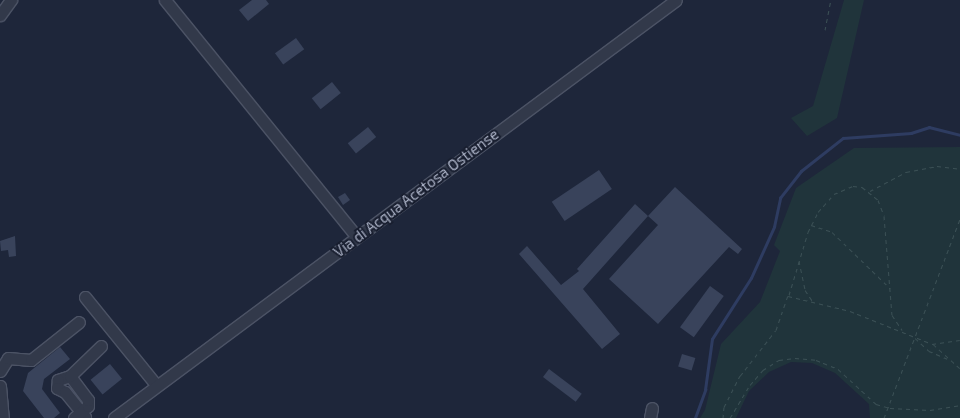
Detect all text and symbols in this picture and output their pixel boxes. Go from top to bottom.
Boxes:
street label: Via di Acqua Acetosa Ostiense [330,125,502,261]

